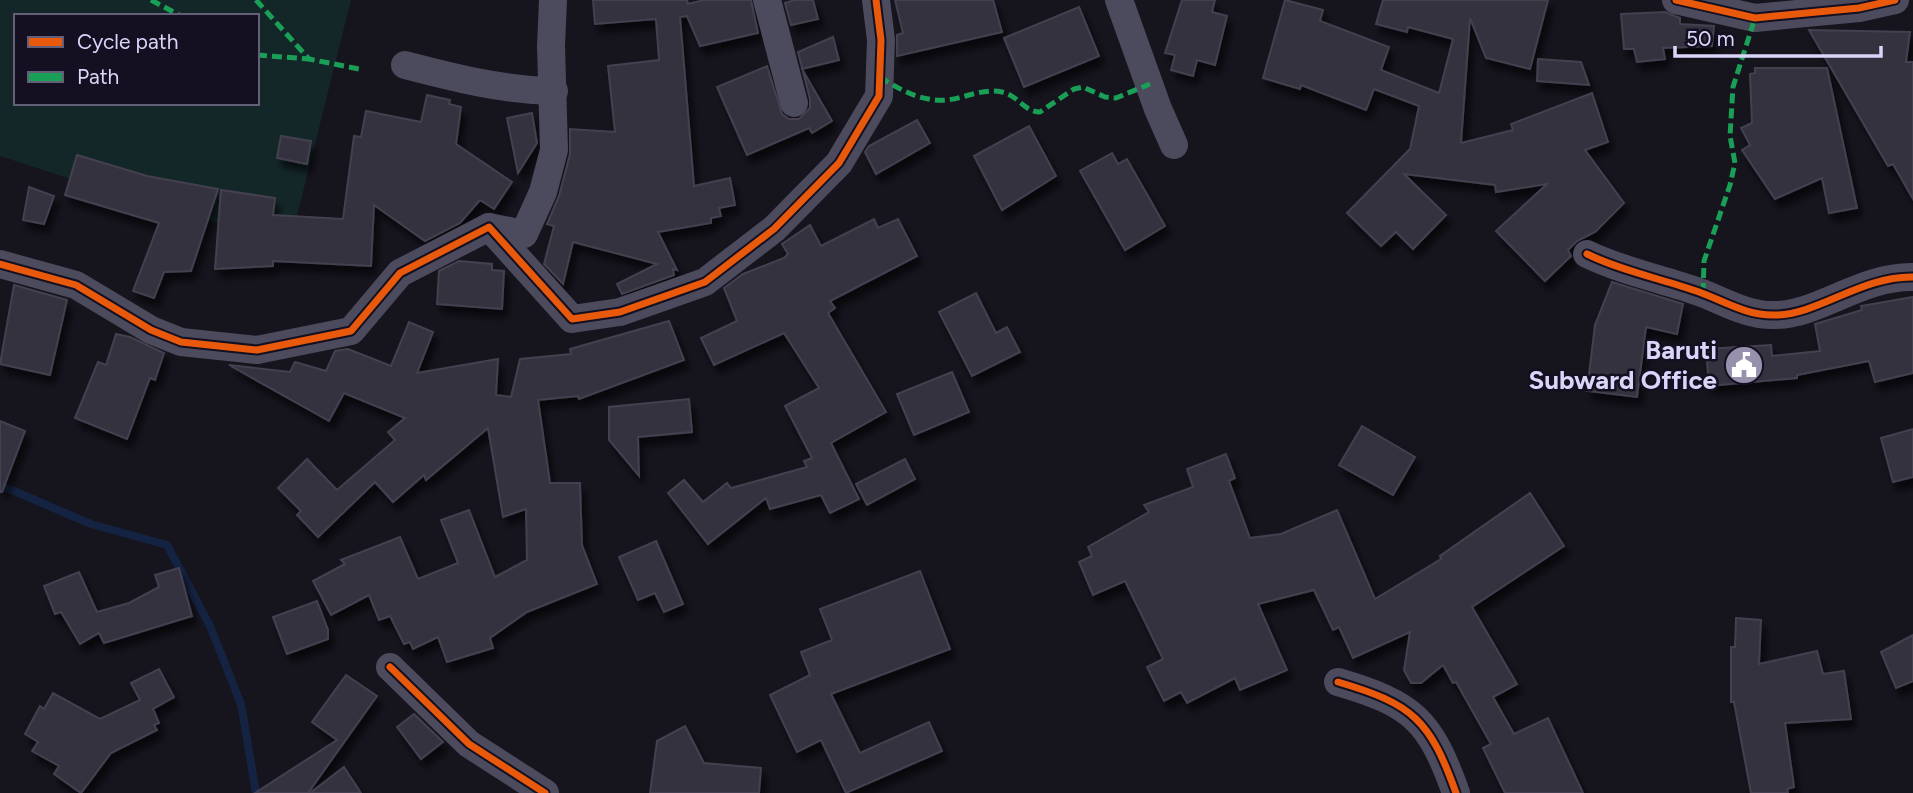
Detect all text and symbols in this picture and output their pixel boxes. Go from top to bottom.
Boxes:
legend [14,14,259,105]
scale bar [1675,14,1882,58]
text: 50 m [1686,26,1735,51]
text: Cycle path [77,29,178,54]
text: Path [77,64,119,89]
place label: Baruti Subward Office [1529,334,1717,396]
public building icon: Baruti Subward Office [1723,344,1765,386]

